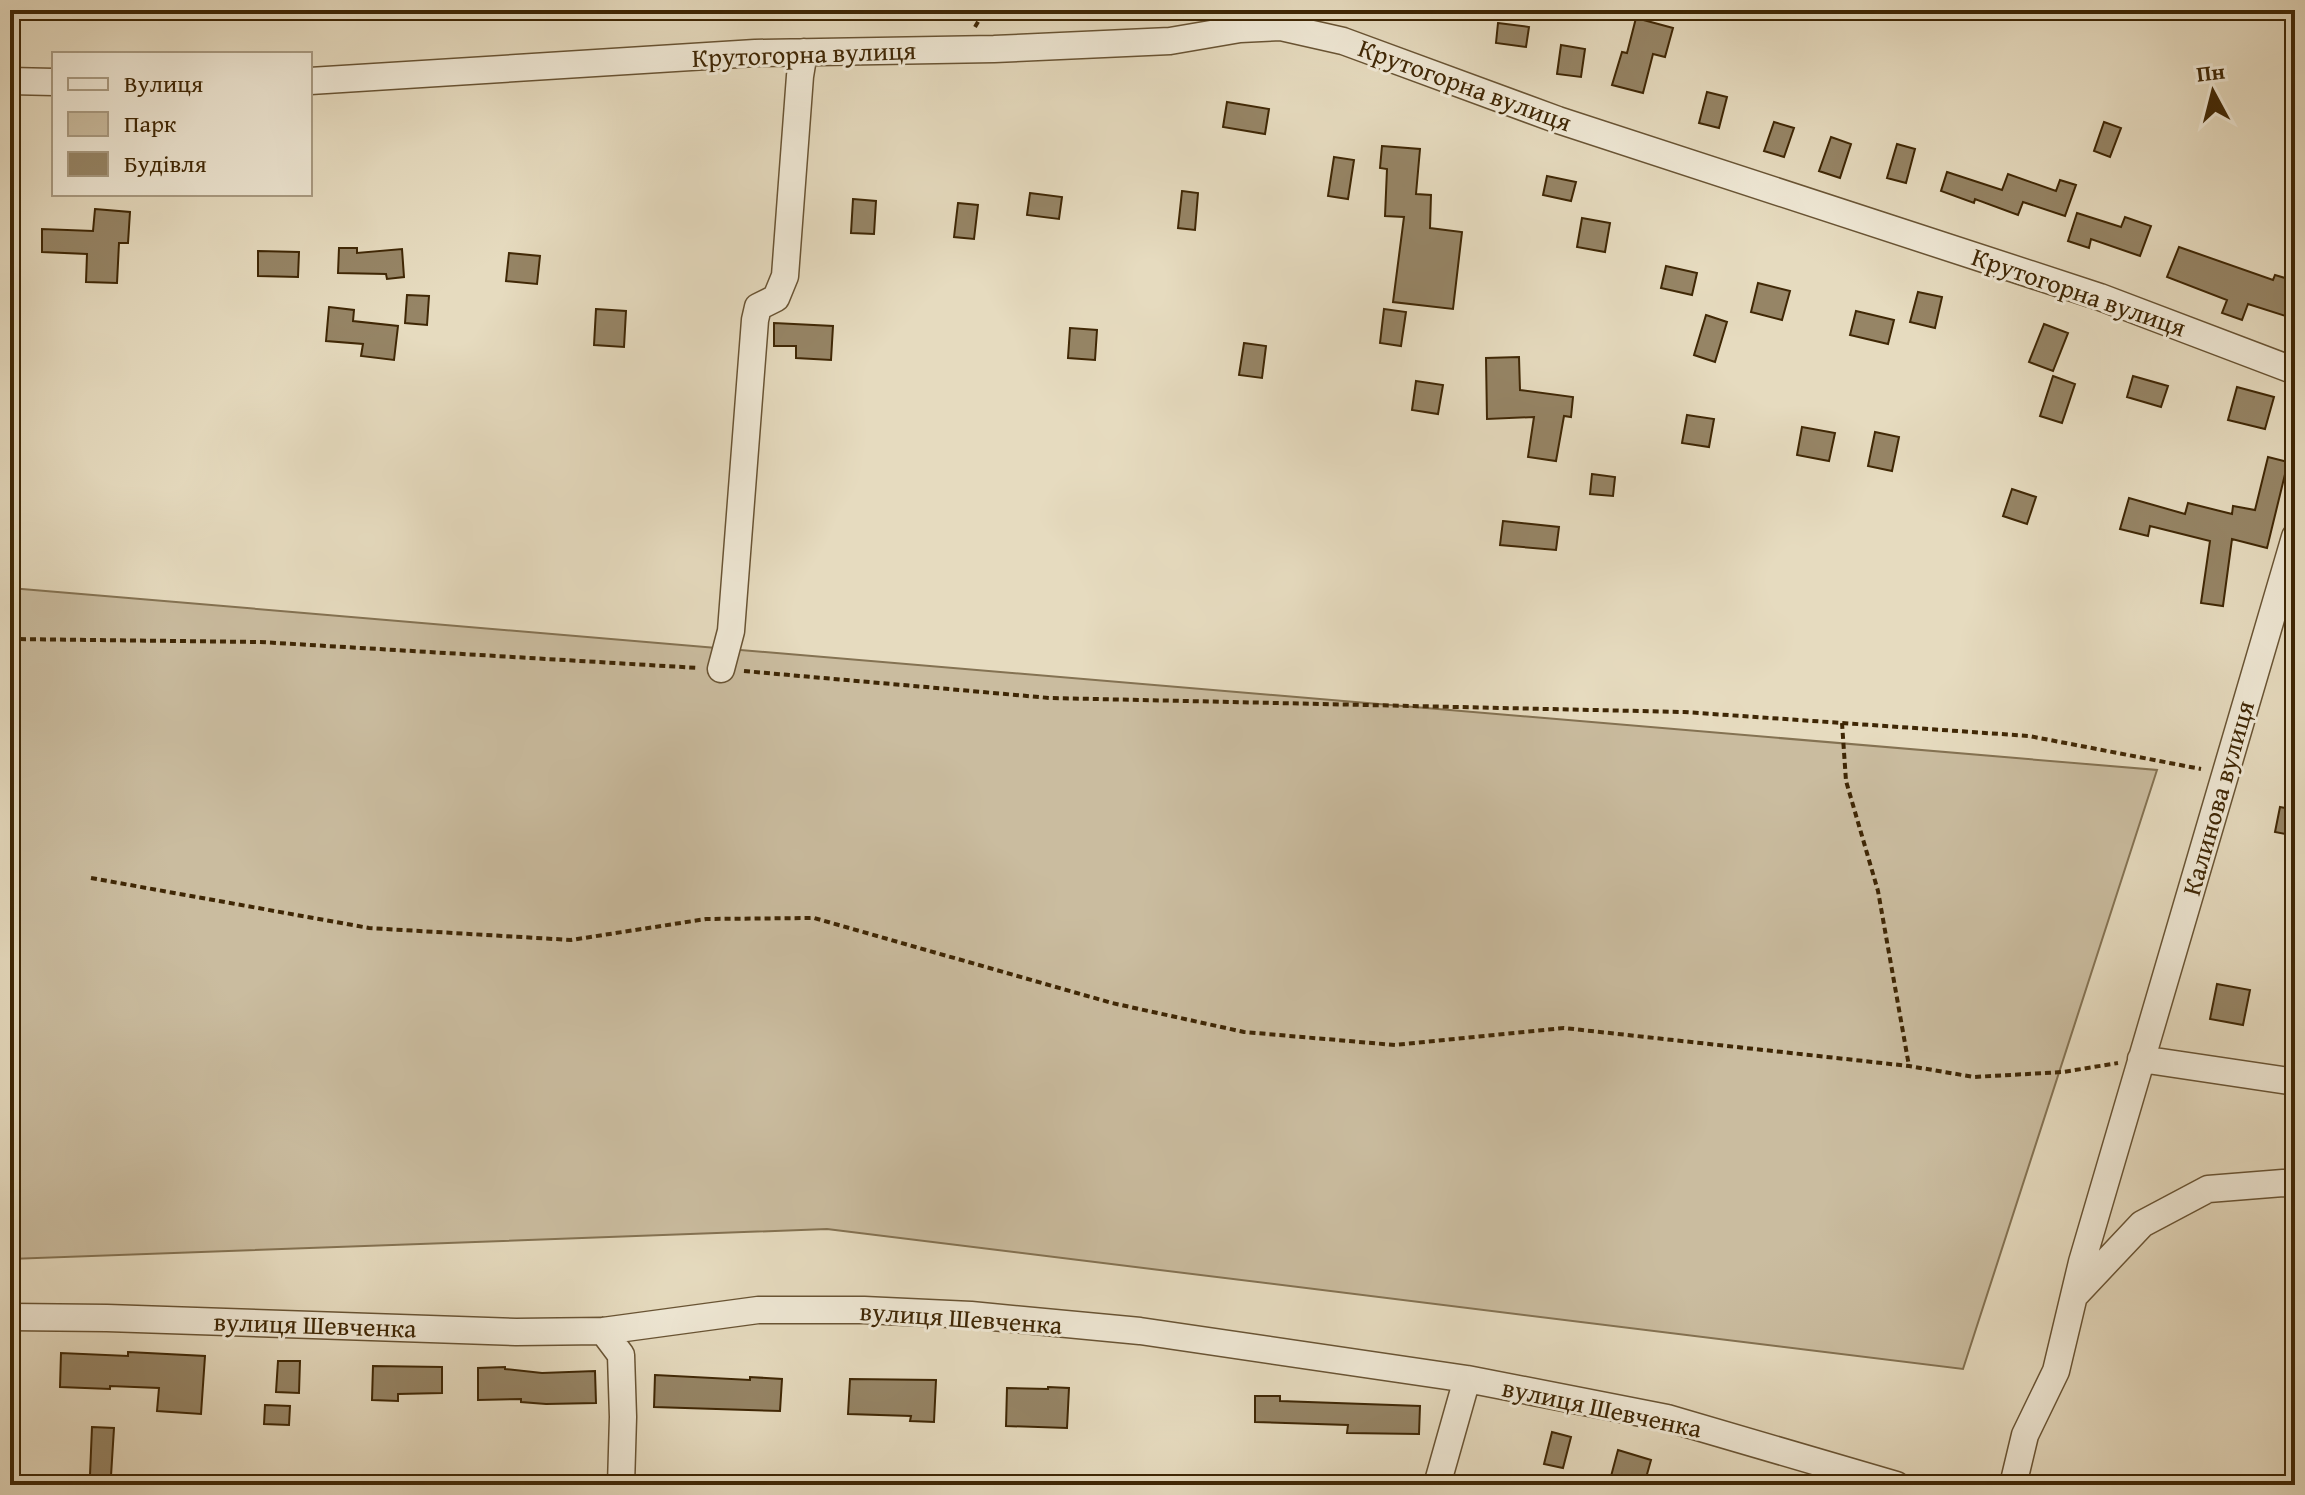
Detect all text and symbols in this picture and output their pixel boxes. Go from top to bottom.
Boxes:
street label: Крутогорна вулиця [1353,28,1577,141]
street label: Крутогорна вулиця [691,30,917,77]
legend [52,52,312,196]
north arrow [2173,52,2253,132]
text: Пн [2195,55,2227,90]
text: Вулиця [124,66,203,101]
text: Парк [124,106,177,141]
text: Будівля [124,146,207,181]
street label: Крутогорна вулиця [1967,237,2191,346]
street label: Калинова вулиця [2171,696,2264,900]
street label: вулиця Шевченка [858,1291,1064,1344]
street label: вулиця Шевченка [213,1301,418,1348]
street label: вулиця Шевченка [1499,1367,1706,1448]

